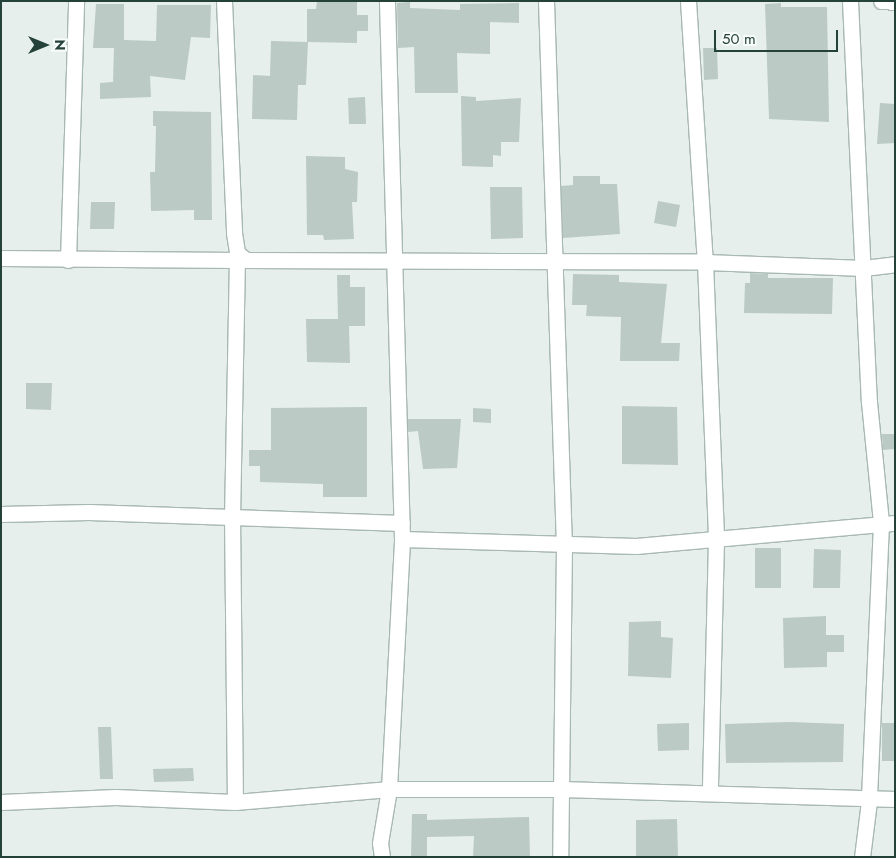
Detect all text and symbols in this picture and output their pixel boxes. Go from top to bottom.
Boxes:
north arrow [20,20,70,70]
scale bar [716,20,840,52]
text: 50 m [722,28,756,50]
text: N [50,39,70,51]

